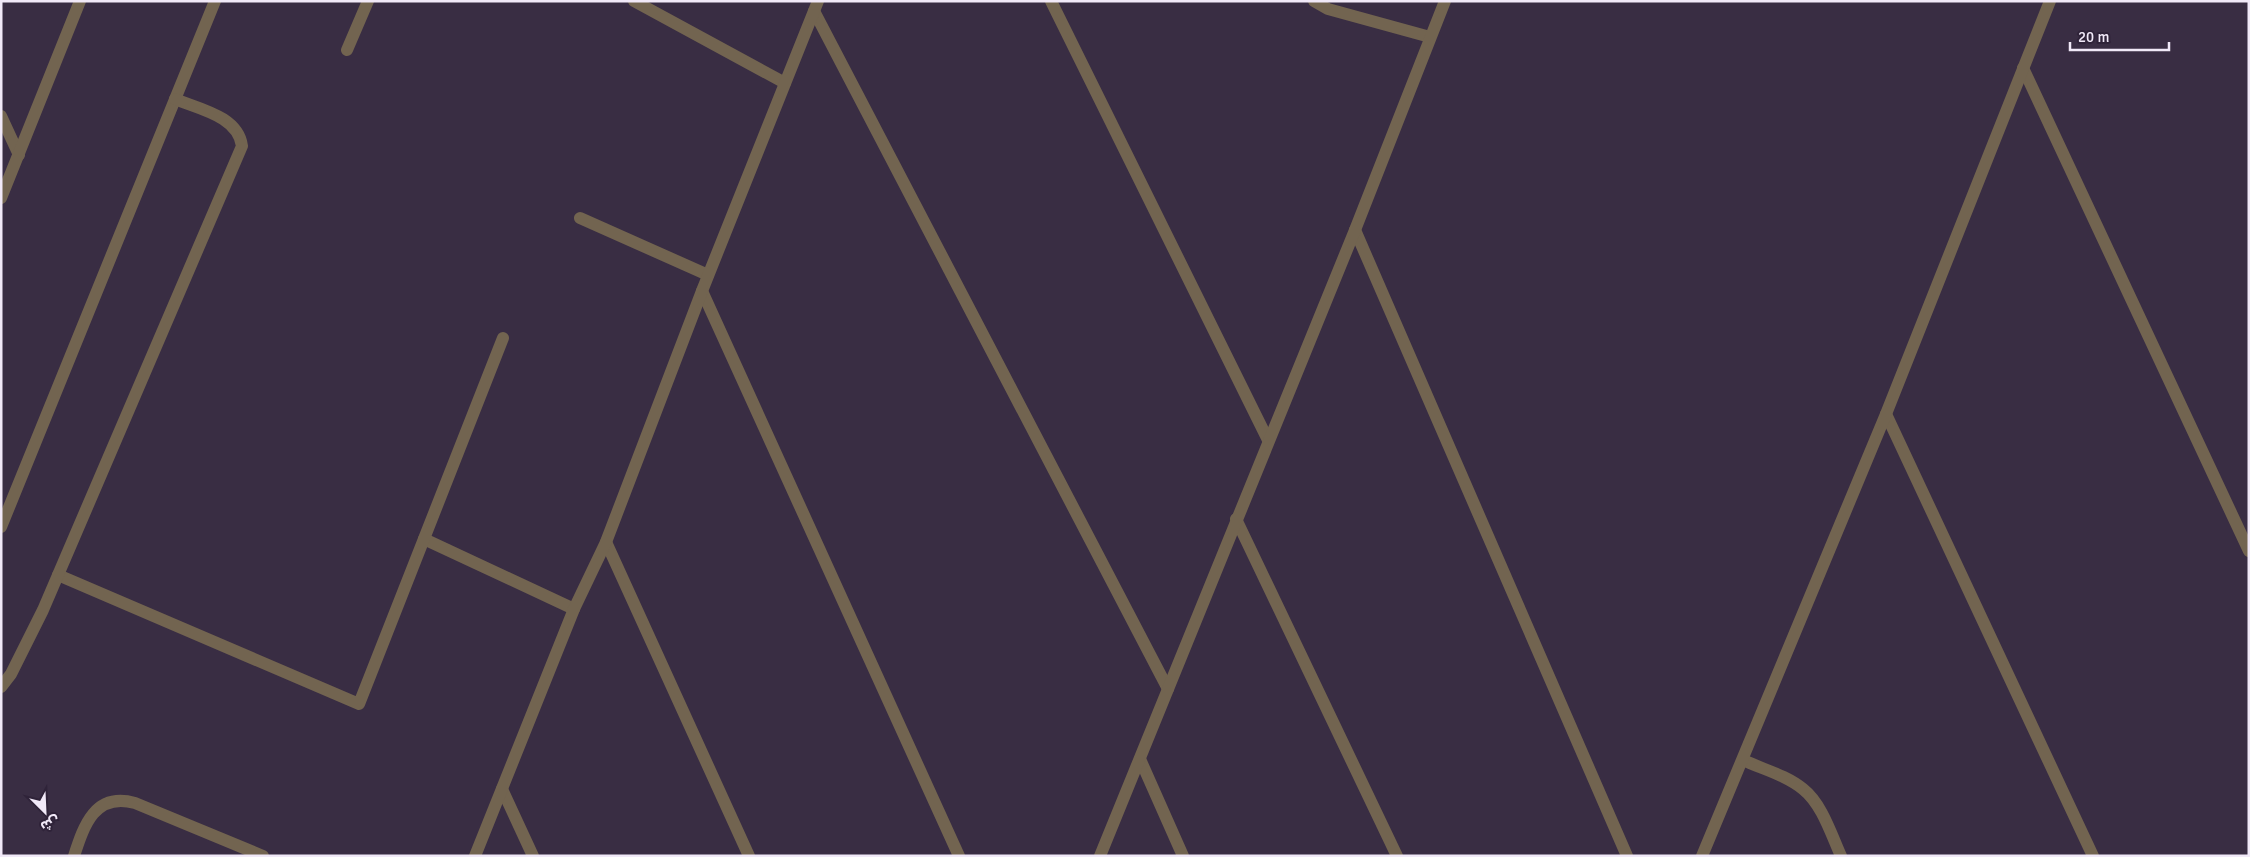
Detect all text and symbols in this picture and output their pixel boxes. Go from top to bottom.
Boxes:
scale bar [2070,20,2169,52]
text: 20 m [2078,28,2109,46]
north arrow [20,787,70,837]
text: ش [38,812,62,835]

